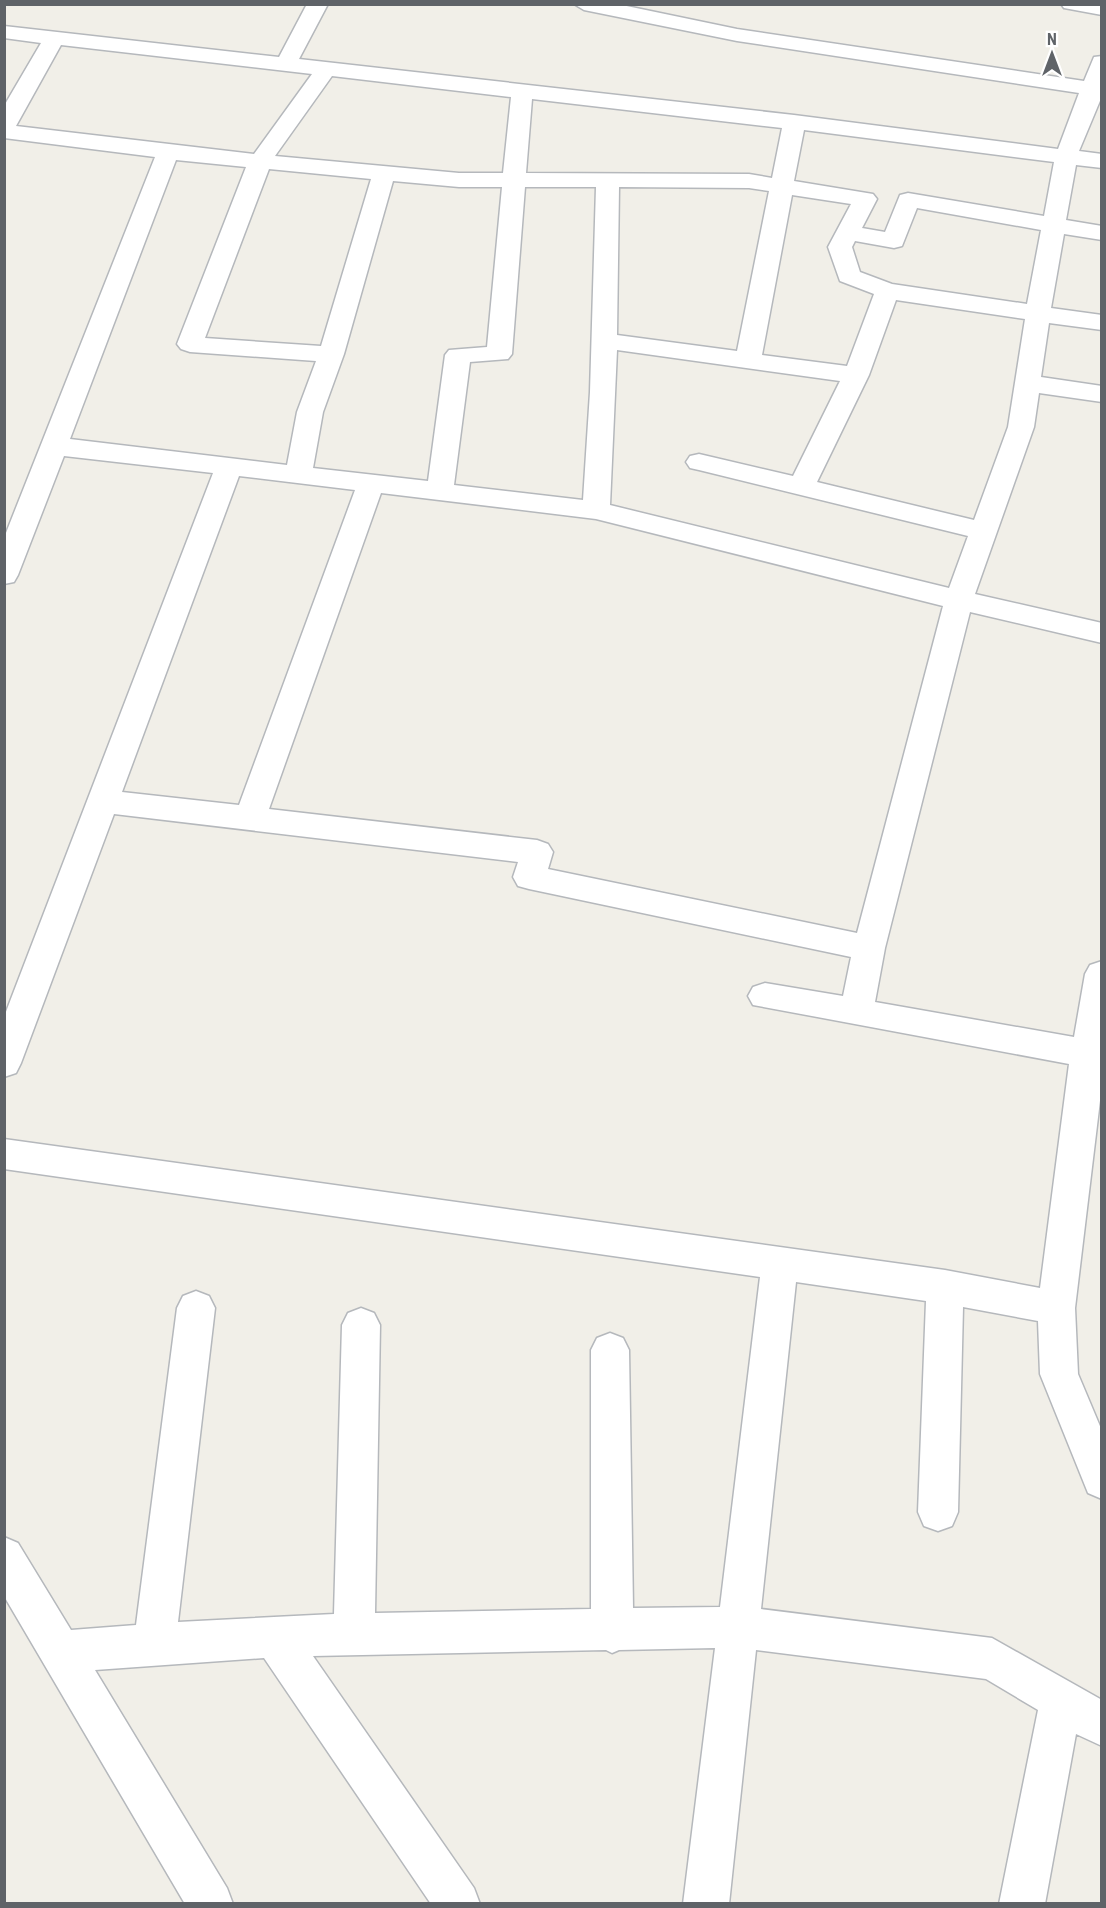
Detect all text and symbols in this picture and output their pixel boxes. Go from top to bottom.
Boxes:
north arrow [1022,24,1082,84]
text: N [1047,30,1057,49]

